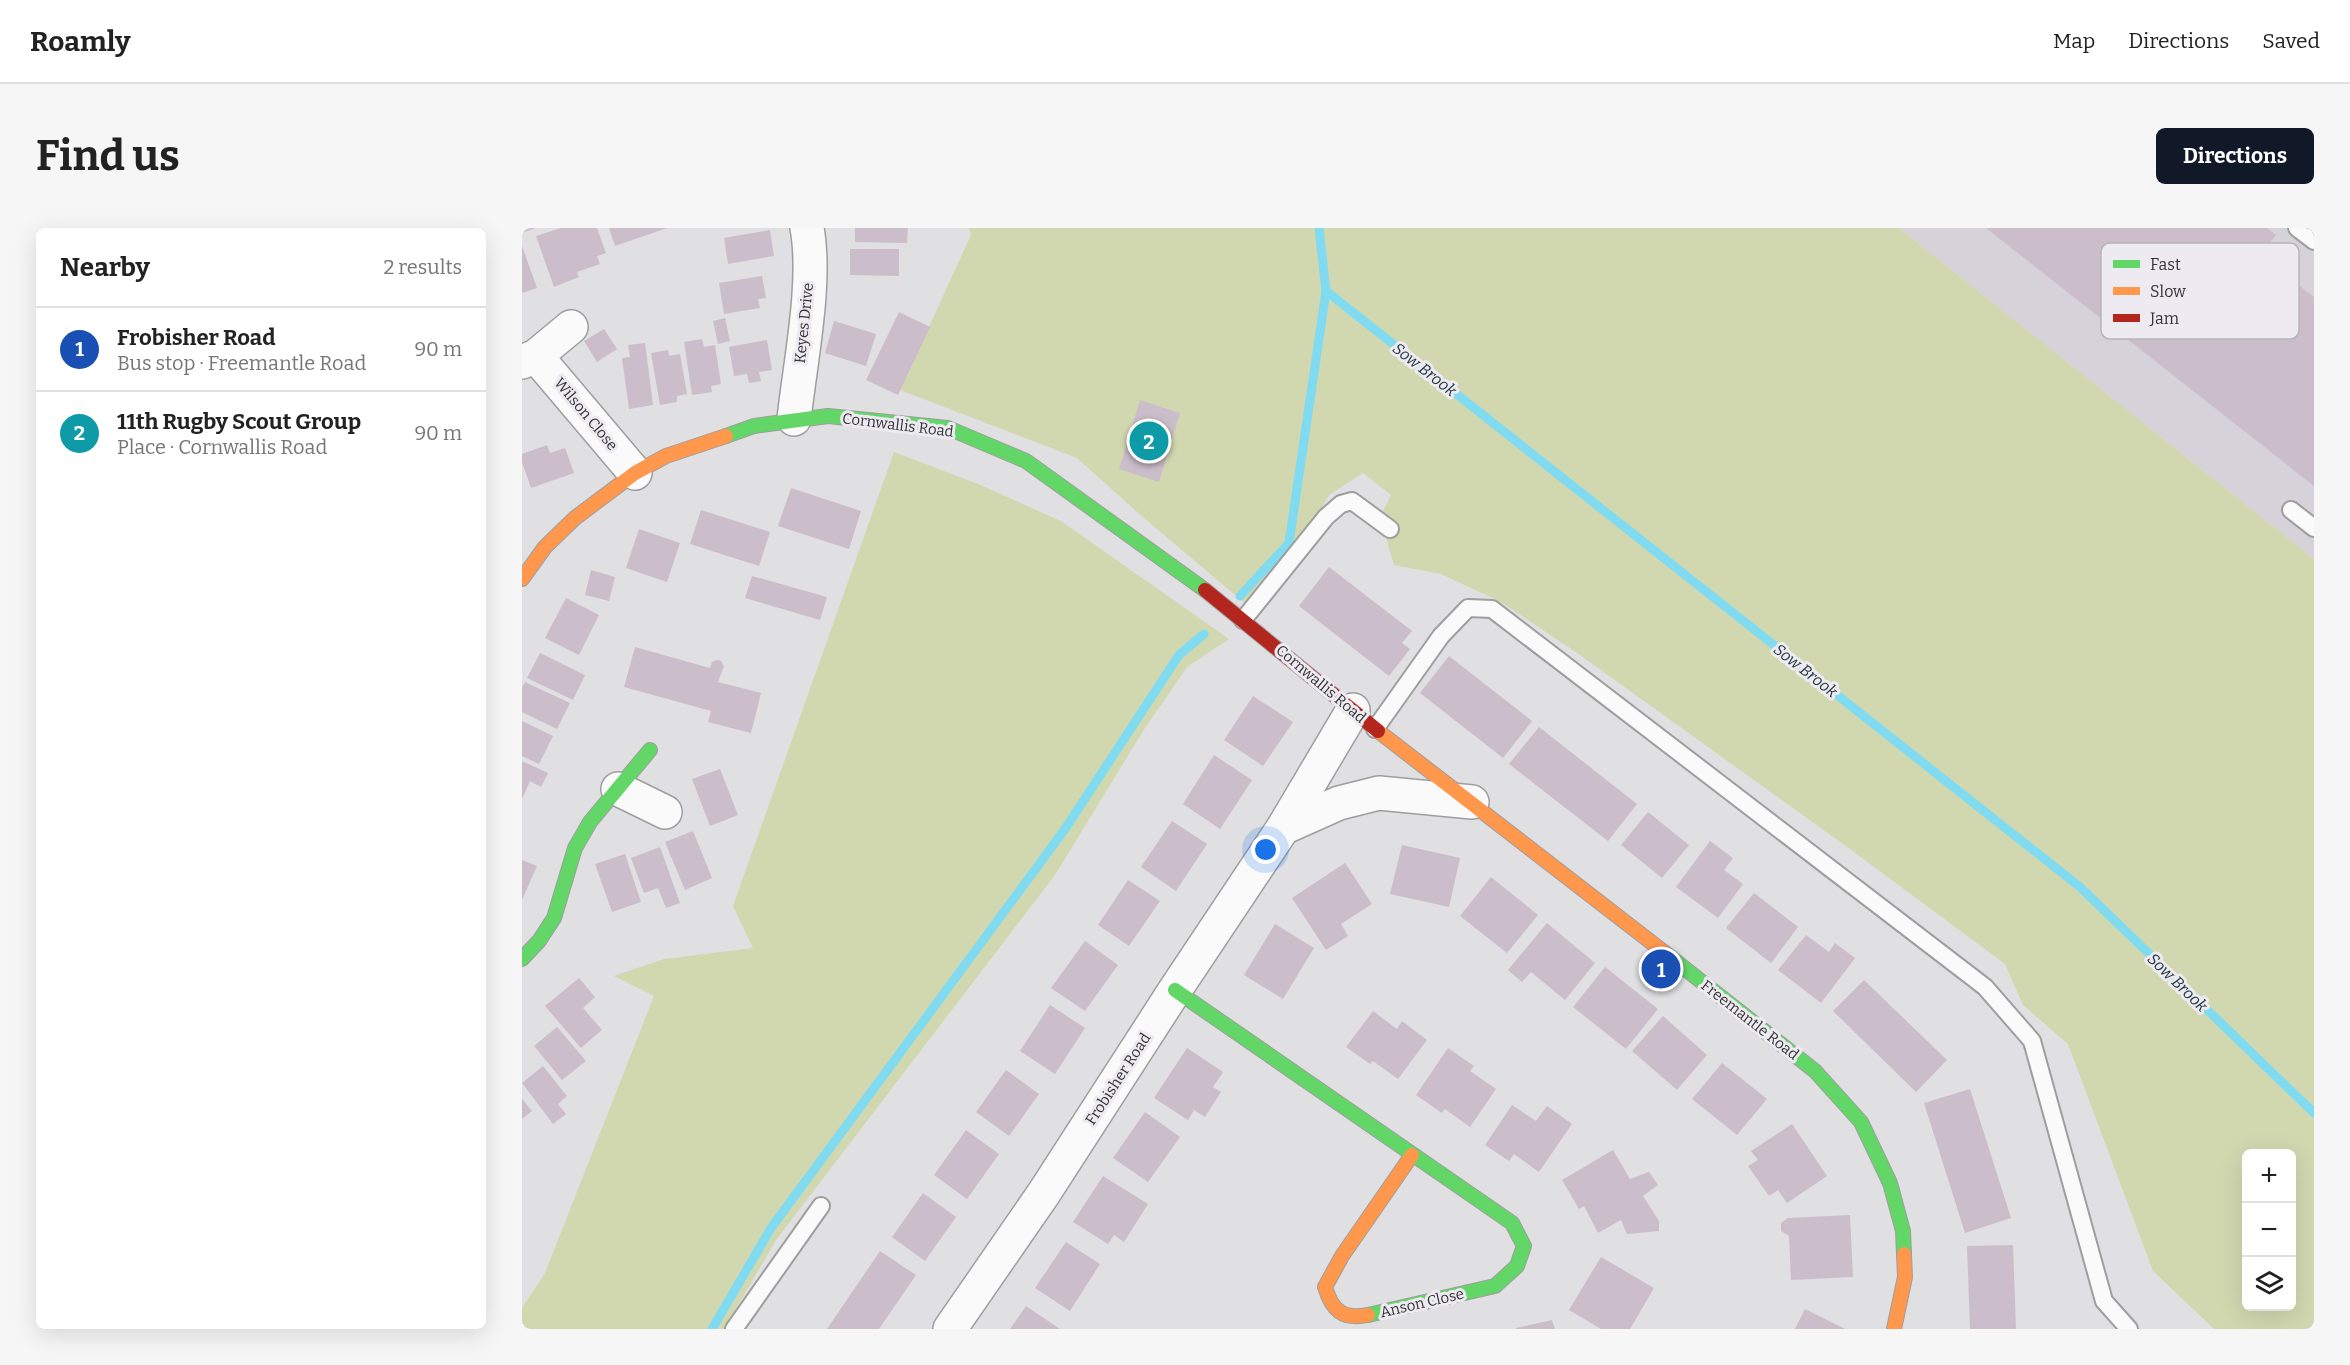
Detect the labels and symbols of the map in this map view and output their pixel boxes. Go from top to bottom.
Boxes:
legend [2101,243,2299,339]
text: Fast [2150,255,2181,274]
street label: Keyes Drive [791,282,817,364]
text: Slow [2150,282,2186,301]
text: Jam [2149,309,2179,328]
water label: Sow Brook [1389,339,1461,400]
street label: Wilson Close [550,374,622,454]
street label: Cornwallis Road [841,409,955,441]
pin: 2 [1130,418,1168,464]
water label: Sow Brook [1770,640,1842,701]
street label: Cornwallis Road [1272,641,1370,727]
your location [1251,835,1280,864]
pin: 1 [1642,946,1680,992]
water label: Sow Brook [2144,949,2212,1016]
street label: Freemantle Road [1698,976,1802,1064]
street label: Frobisher Road [1082,1030,1154,1128]
street label: Anson Close [1378,1285,1466,1321]

